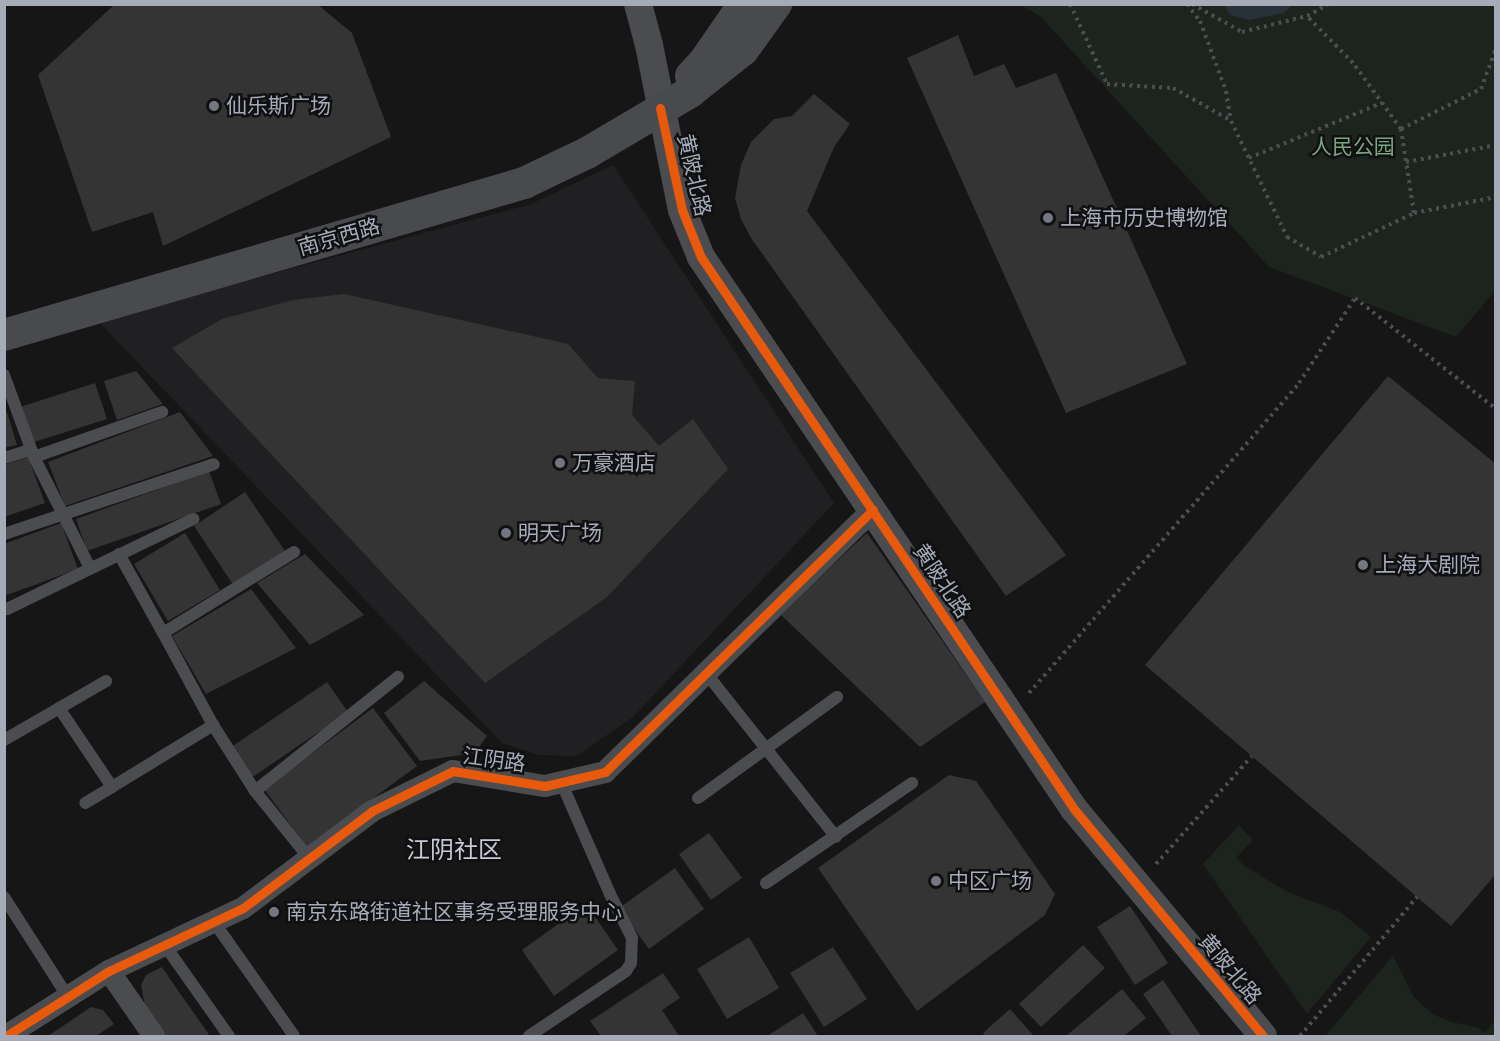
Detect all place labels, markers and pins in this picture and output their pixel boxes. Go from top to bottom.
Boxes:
place label: 仙乐斯广场 [226,93,331,119]
marker: 仙乐斯广场 [207,99,221,113]
place label: 上海市历史博物馆 [1060,205,1228,231]
marker: 上海市历史博物馆 [1041,211,1055,225]
place label: 万豪酒店 [572,450,656,476]
marker: 万豪酒店 [553,456,567,470]
place label: 明天广场 [518,520,602,546]
marker: 明天广场 [499,526,513,540]
place label: 上海大剧院 [1375,552,1480,578]
marker: 上海大剧院 [1356,558,1370,572]
place label: 中区广场 [948,868,1032,894]
marker: 中区广场 [929,874,943,888]
place label: 南京东路街道社区事务受理服务中心 [286,899,622,925]
marker: 南京东路街道社区事务受理服务中心 [267,905,281,919]

